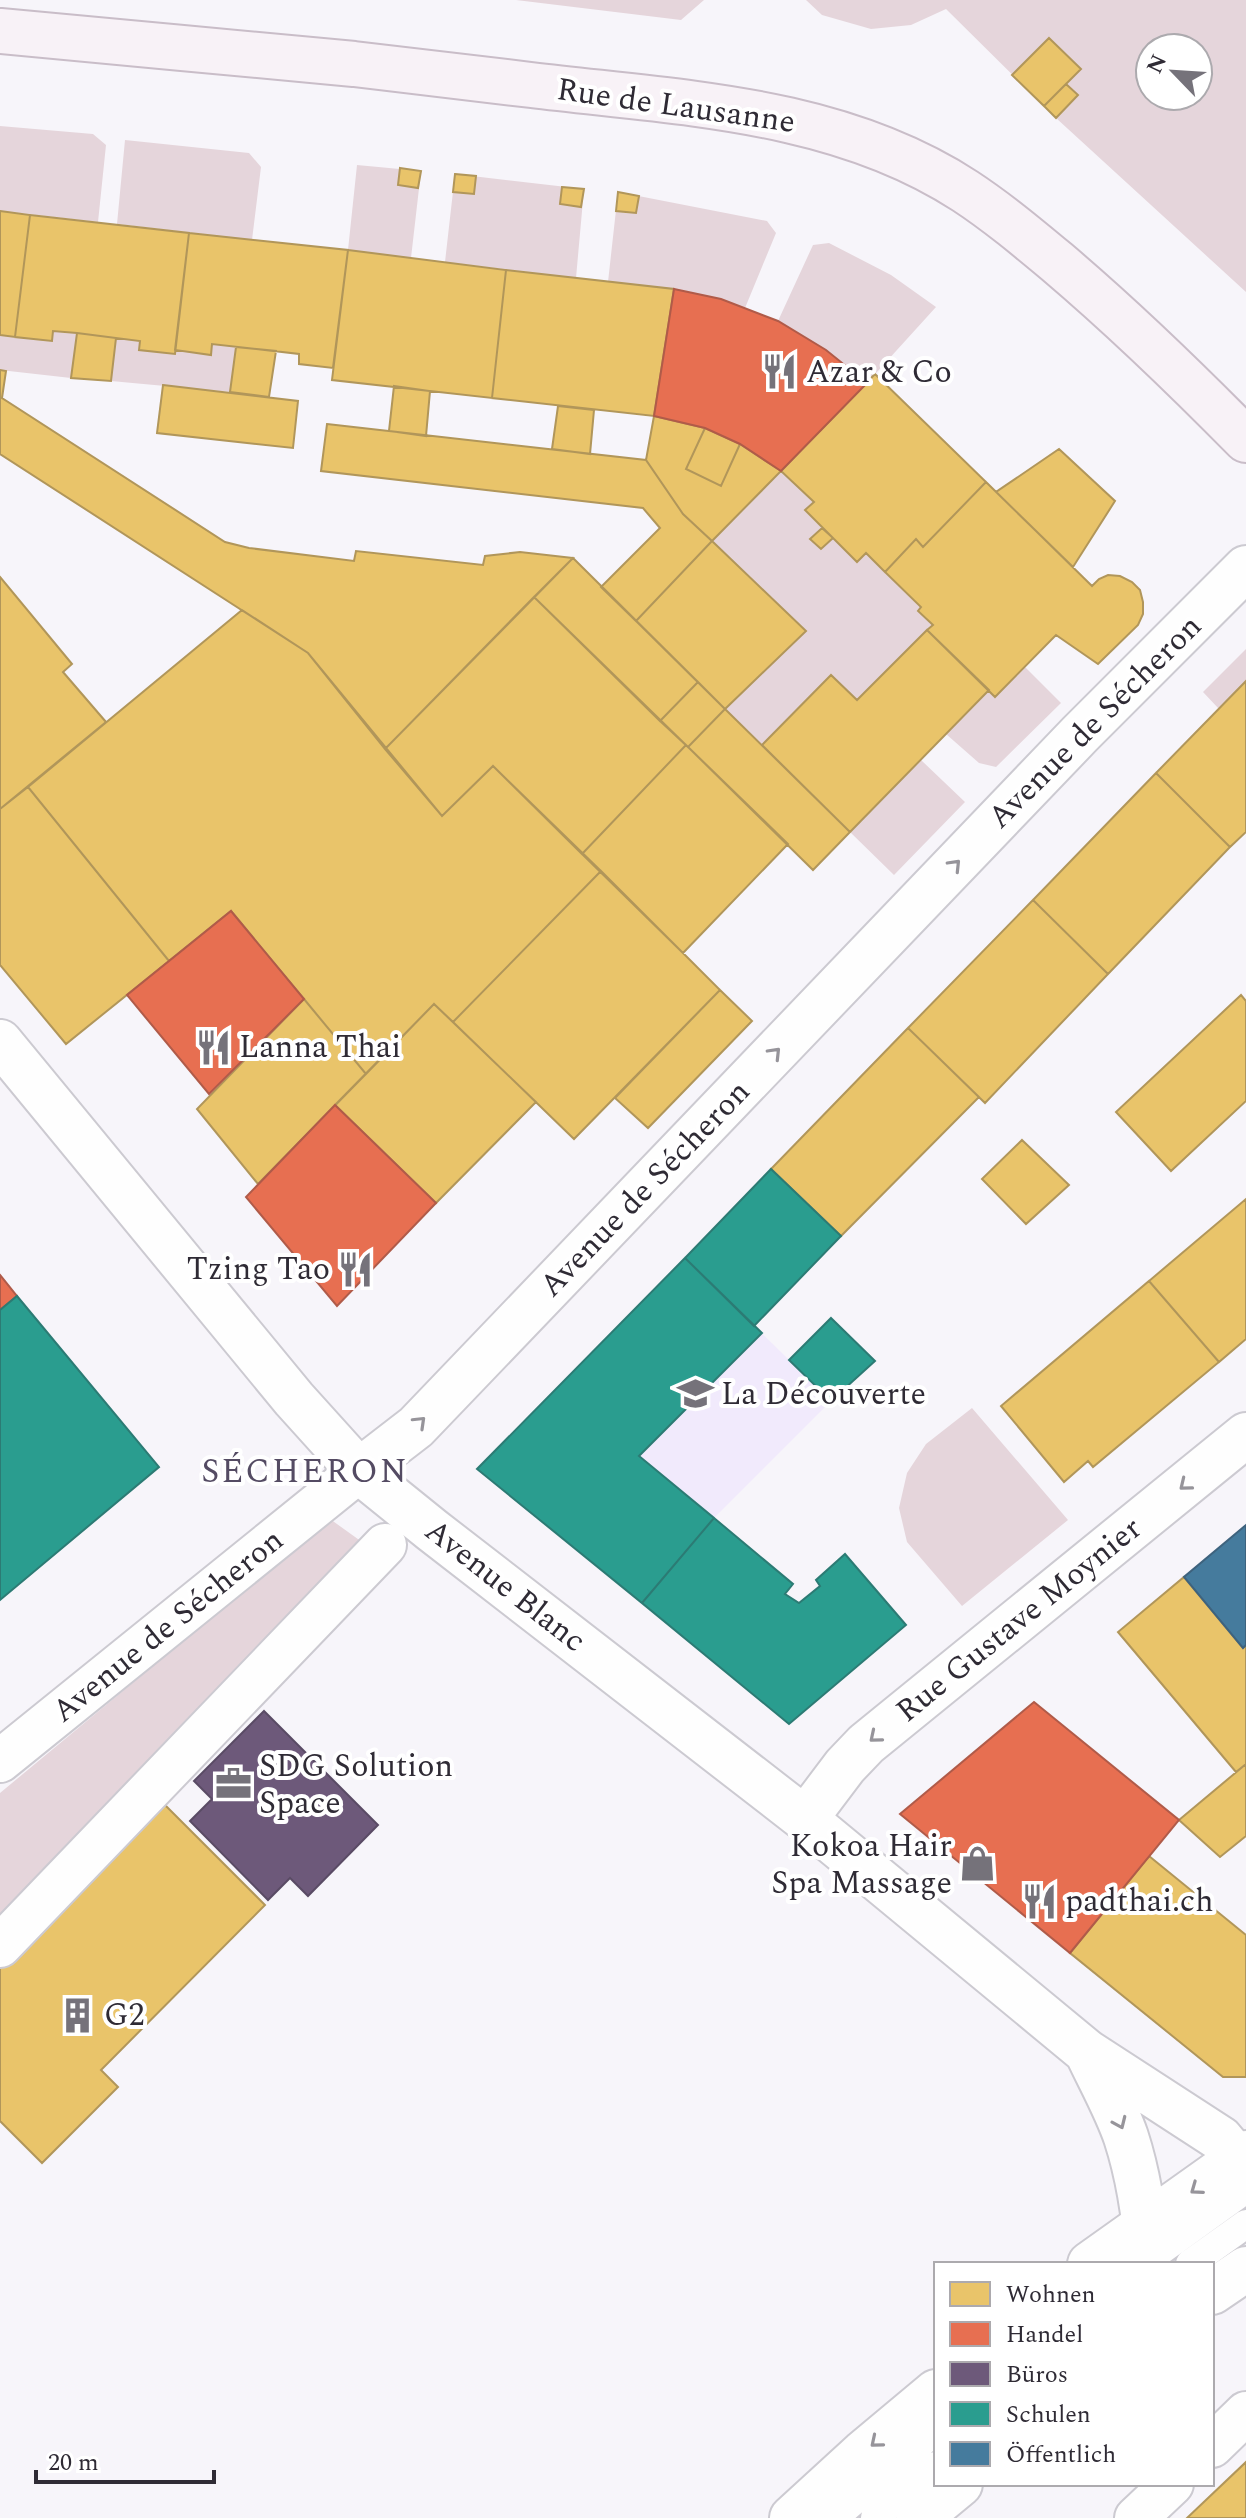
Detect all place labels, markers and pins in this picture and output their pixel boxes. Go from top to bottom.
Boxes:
place label: Azar & Co [806,348,952,397]
restaurant icon: Azar & Co [761,353,799,391]
place label: Lanna Thai [239,1023,401,1072]
restaurant icon: Lanna Thai [194,1028,232,1066]
place label: Tzing Tao [186,1245,330,1294]
restaurant icon: Tzing Tao [337,1250,375,1288]
place label: La Découverte [721,1370,926,1419]
school or university icon: La Découverte [676,1375,714,1413]
place label: SDG Solution Space [259,1742,453,1828]
office icon: SDG Solution Space [214,1765,252,1803]
place label: Kokoa Hair Spa Massage [771,1822,952,1908]
shop icon: Kokoa Hair Spa Massage [959,1845,997,1883]
place label: padthai.ch [1065,1877,1214,1926]
restaurant icon: padthai.ch [1020,1882,1058,1920]
place label: G2 [104,1991,145,2040]
building icon: G2 [59,1996,97,2034]

